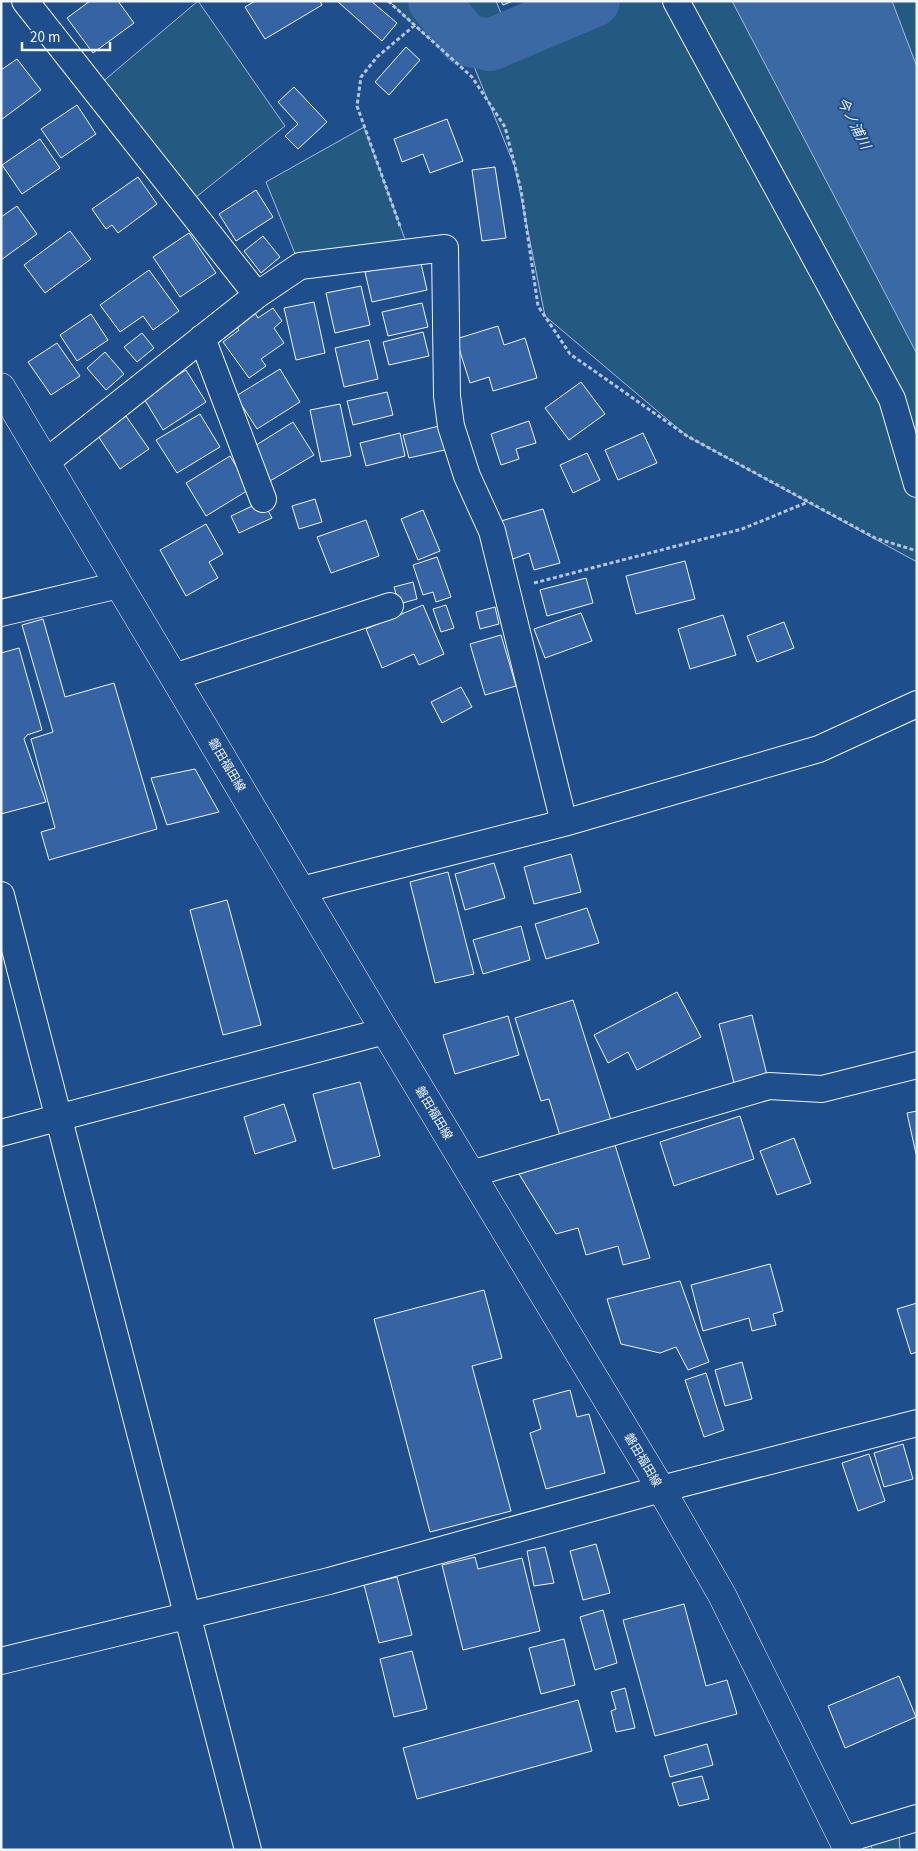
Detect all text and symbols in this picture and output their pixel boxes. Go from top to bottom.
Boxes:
scale bar [22,20,110,52]
text: 20 m [30,27,60,48]
water label: 今ノ浦川 [831,94,876,155]
street label: 磐田福田線 [204,735,249,795]
street label: 磐田福田線 [411,1083,456,1143]
street label: 磐田福田線 [620,1430,665,1490]

